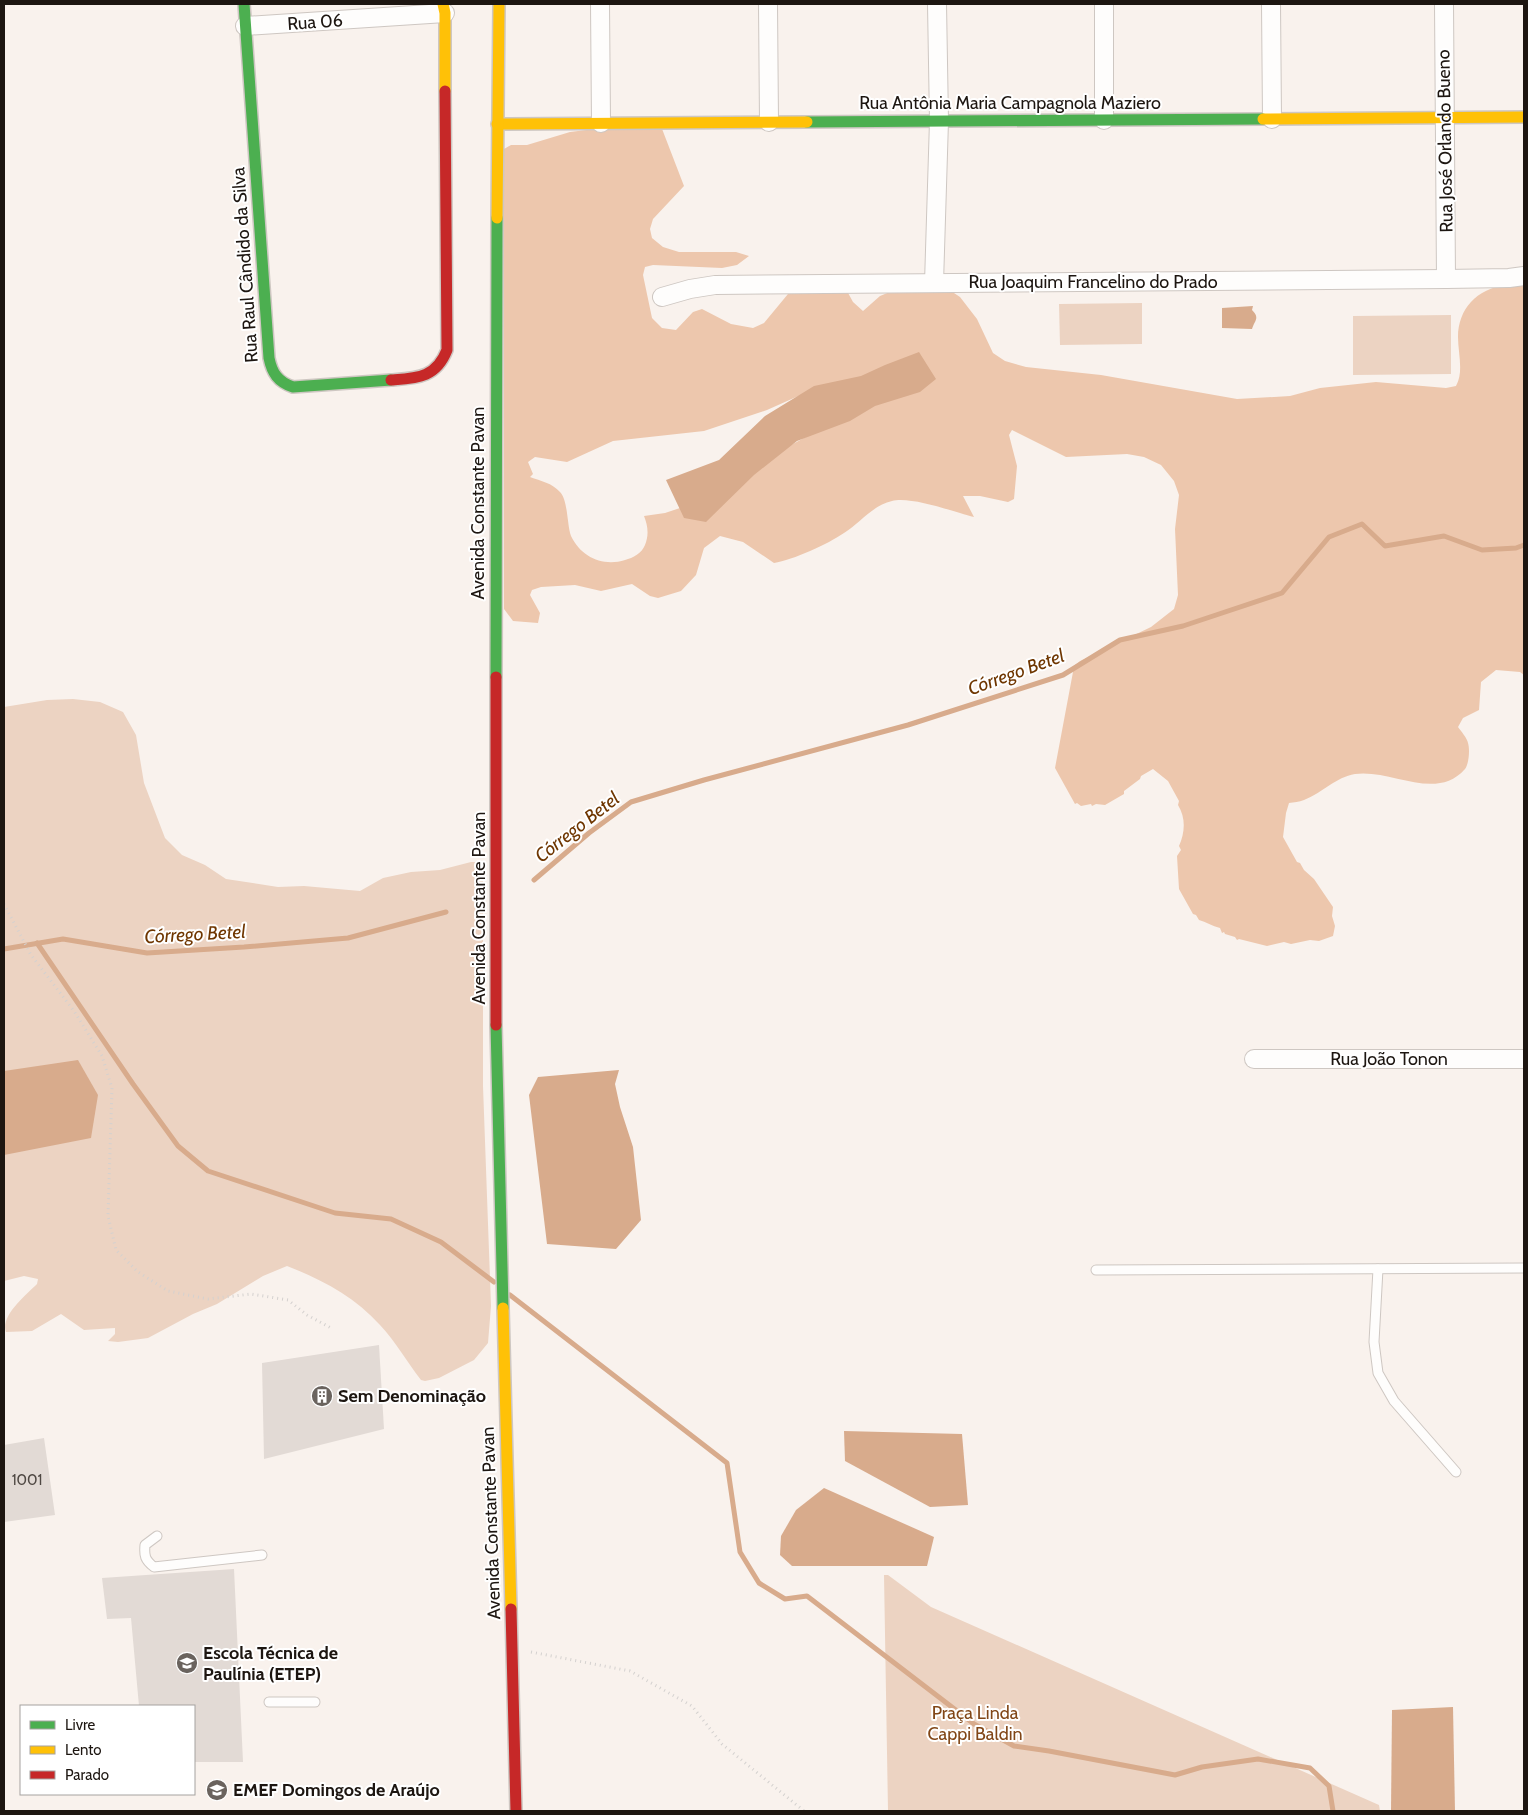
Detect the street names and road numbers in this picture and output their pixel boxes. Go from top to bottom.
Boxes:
street label: Rua 06 [287,9,343,35]
street label: Rua José Orlando Bueno [1432,49,1458,233]
street label: Rua Antônia Maria Campagnola Maziero [859,92,1161,114]
street label: Rua Raul Cândido da Silva [227,166,263,363]
street label: Rua Joaquim Francelino do Prado [968,271,1218,293]
street label: Avenida Constante Pavan [467,407,489,599]
street label: Avenida Constante Pavan [468,812,490,1004]
street label: Rua João Tonon [1330,1048,1448,1070]
street label: Avenida Constante Pavan [477,1426,505,1620]

